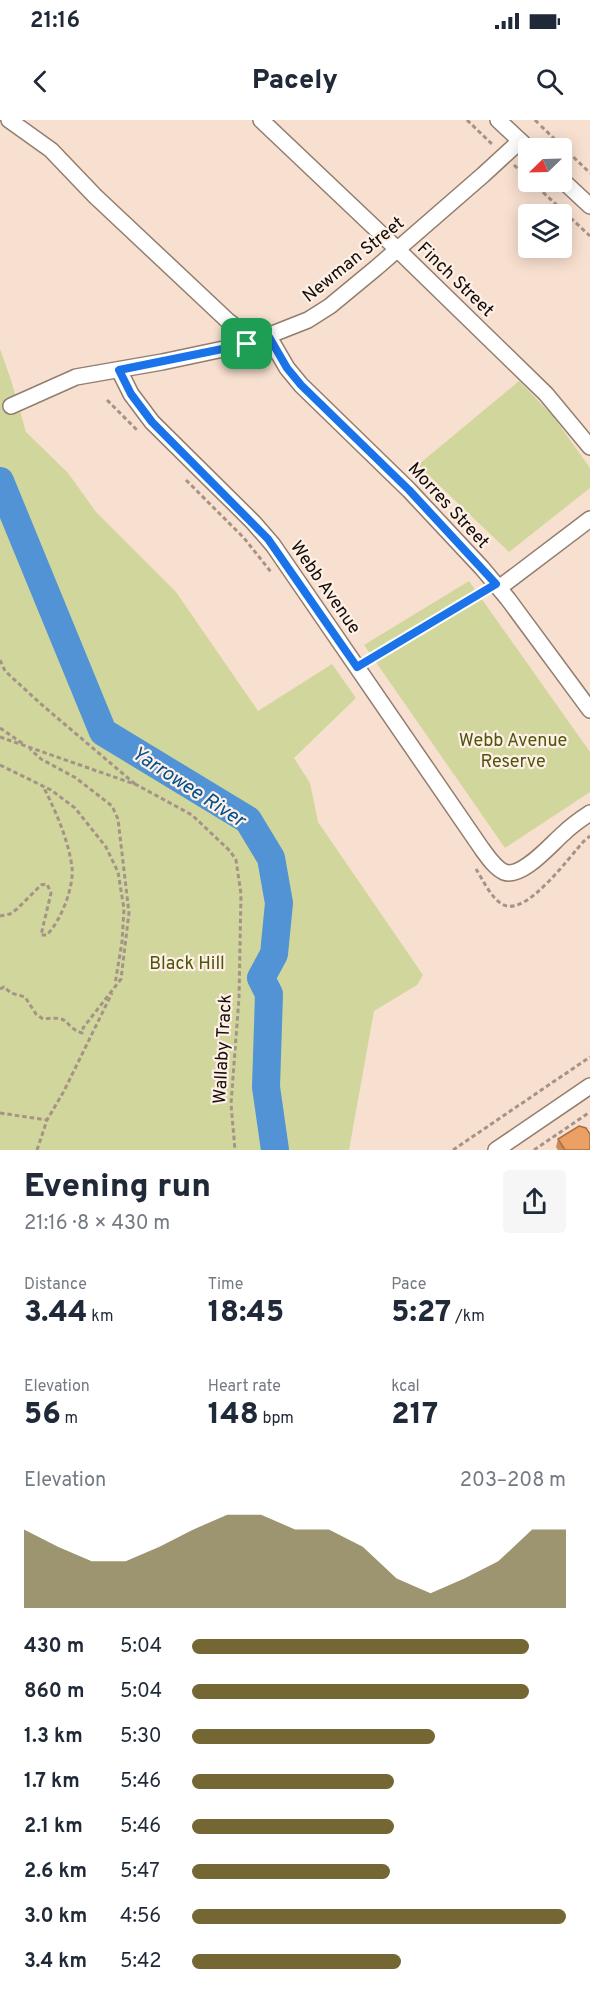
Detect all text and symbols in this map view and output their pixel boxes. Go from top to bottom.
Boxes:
text: 21:16 [30,8,80,35]
text: Pacely [252,64,338,98]
icon: back [24,65,57,98]
icon: search [533,65,566,98]
north arrow [518,138,572,192]
map controls [518,138,572,258]
button: layers [518,204,572,258]
street label: Newman Street [298,212,409,308]
street label: Finch Street [412,238,498,322]
pin [221,318,272,369]
icon: arrive [230,327,263,360]
street label: Morres Street [402,458,494,554]
street label: Webb Avenue [284,537,365,639]
park label: Webb Avenue Reserve [459,730,567,774]
water label: Yarrowee River [126,741,251,835]
park label: Black Hill [149,953,225,976]
street label: Wallaby Track [209,994,238,1105]
text: Evening run [24,1167,211,1209]
button: share [503,1170,566,1233]
text: 21:16 · 8 × 430 m [24,1211,170,1237]
text: Distance [24,1275,87,1295]
text: Time [208,1275,243,1295]
text: Pace [391,1275,426,1295]
text: 3.44 [24,1295,88,1332]
text: 18:45 [208,1295,284,1332]
text: 5:27 [391,1295,451,1332]
text: km [88,1307,114,1327]
text: /km [451,1307,485,1327]
text: Elevation [24,1377,90,1397]
text: Heart rate [208,1377,281,1397]
text: kcal [391,1377,420,1397]
text: 56 [24,1397,61,1434]
text: 148 [208,1397,259,1434]
text: 217 [391,1397,438,1434]
text: m [61,1409,78,1429]
text: bpm [259,1409,294,1429]
text: Elevation [24,1468,106,1494]
text: 203–208 m [460,1468,566,1494]
text: 430 m [24,1634,84,1660]
text: 5:04 [120,1634,162,1660]
text: 860 m [24,1679,85,1705]
text: 5:04 [120,1679,162,1705]
text: 1.3 km [24,1724,83,1750]
text: 5:30 [120,1724,162,1750]
text: 1.7 km [24,1769,80,1795]
text: 5:46 [120,1769,161,1795]
text: 2.1 km [24,1814,83,1840]
text: 5:46 [120,1814,161,1840]
text: 2.6 km [24,1859,87,1885]
text: 5:47 [120,1859,160,1885]
text: 3.0 km [24,1904,87,1930]
text: 4:56 [120,1904,161,1930]
text: 3.4 km [24,1949,87,1975]
text: 5:42 [120,1949,162,1975]

